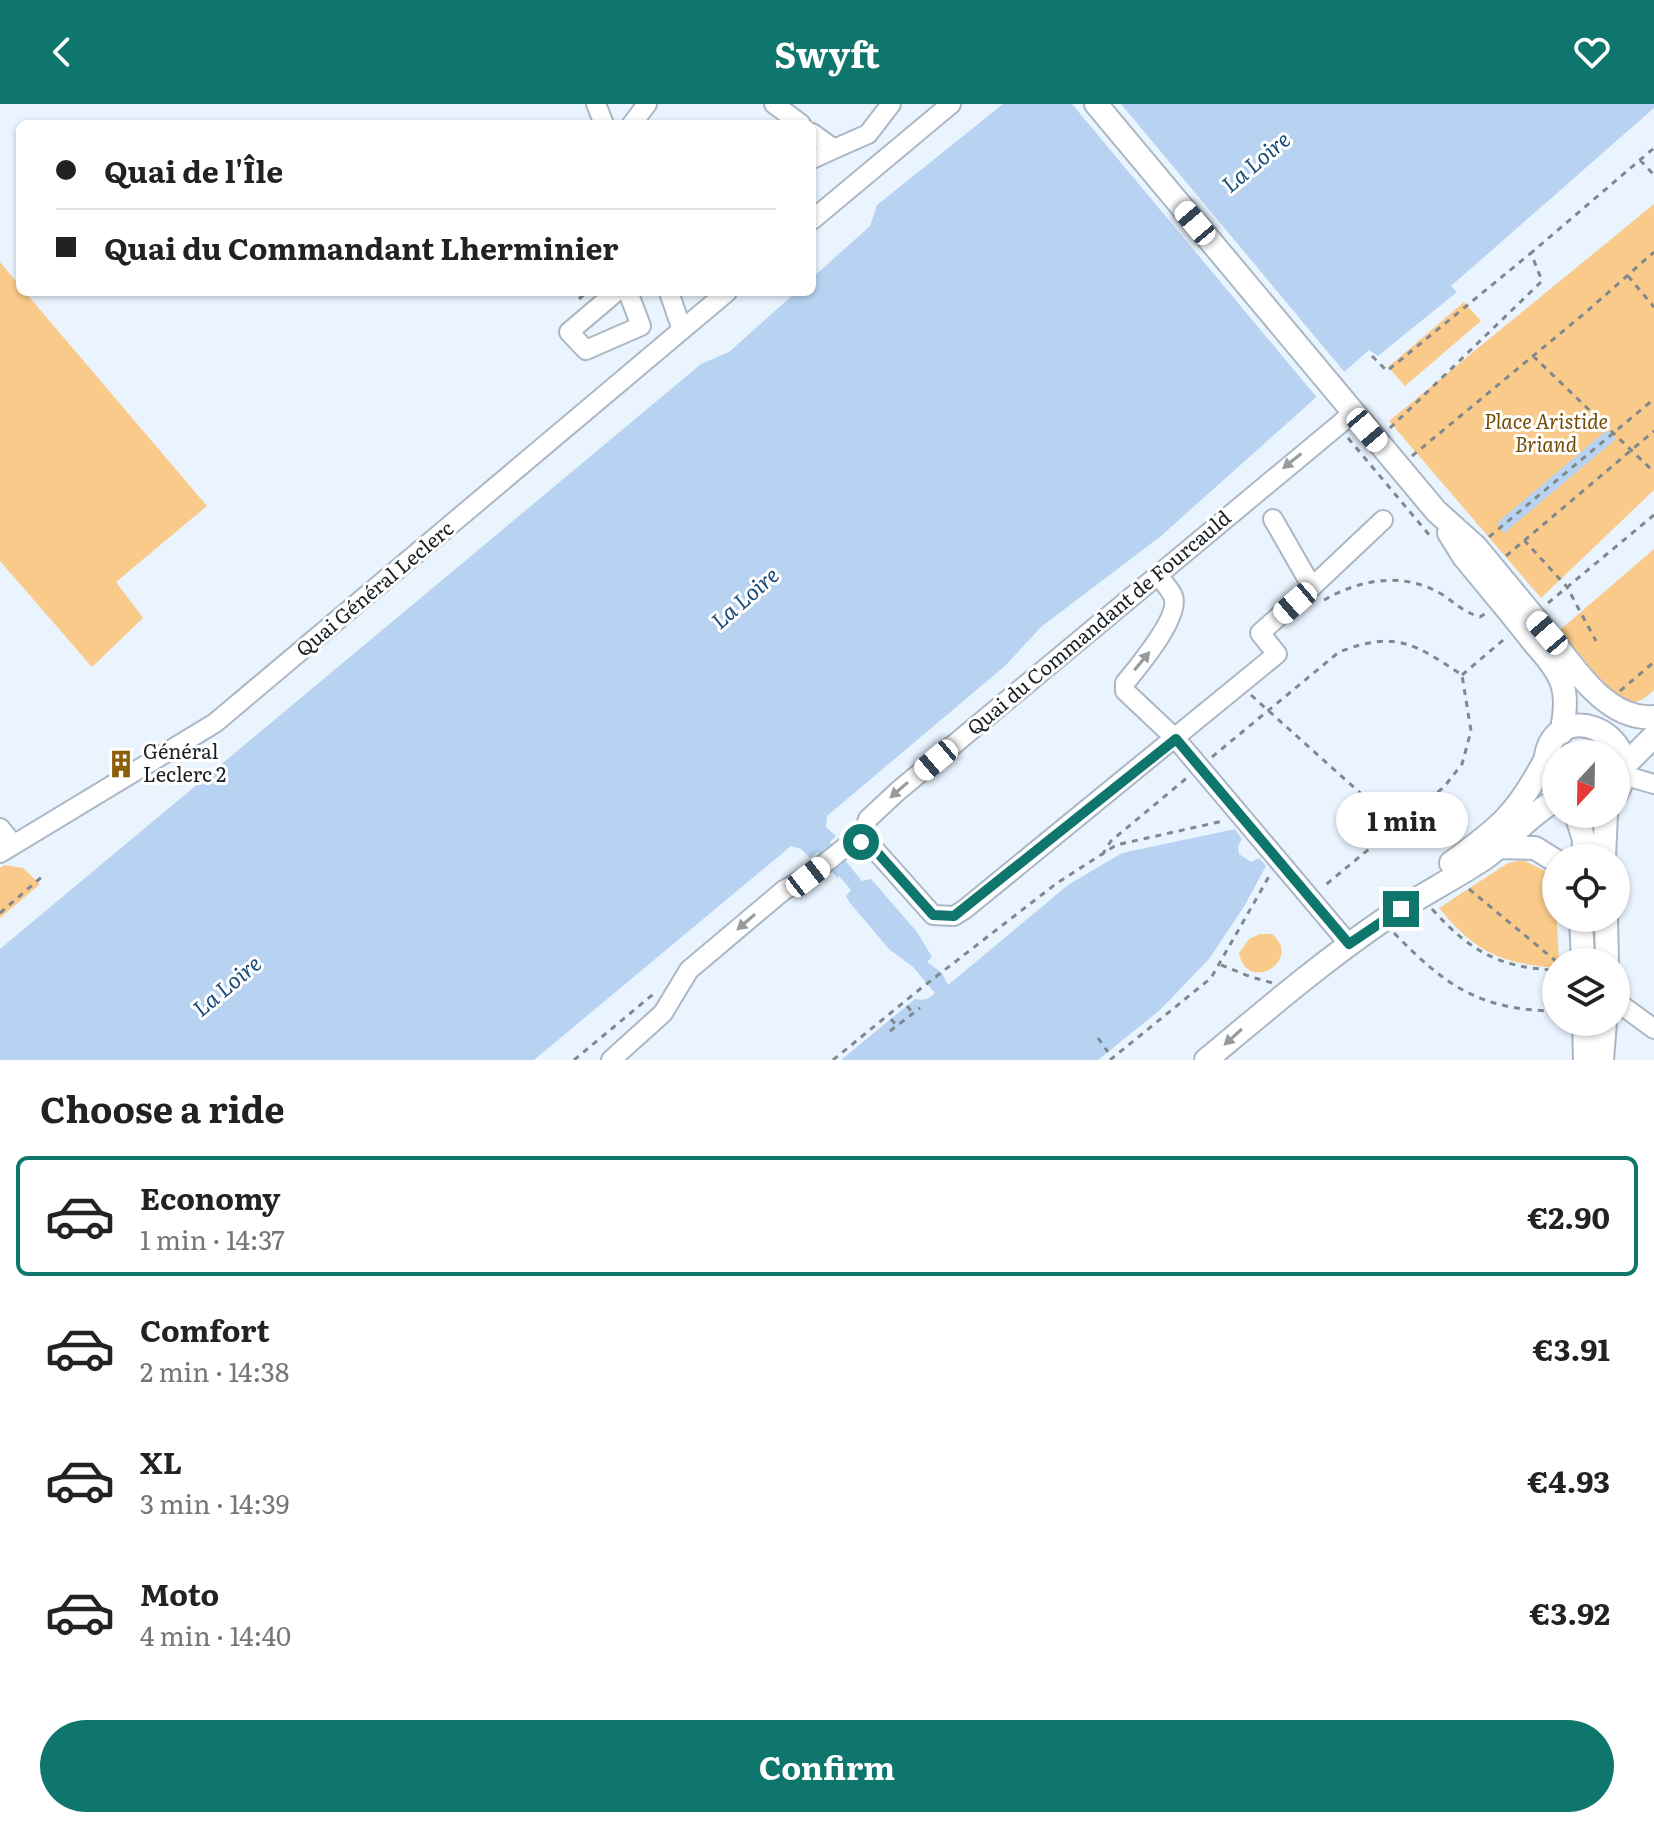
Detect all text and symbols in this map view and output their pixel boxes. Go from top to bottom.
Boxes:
text: Swyft [774,26,880,79]
icon: back [40,30,84,74]
icon: heart [1570,30,1614,74]
water label: La Loire [1214,122,1296,199]
text: Quai de l'Île [104,148,283,192]
car [1170,197,1220,249]
text: Quai du Commandant Lherminier [104,225,618,269]
car [1342,404,1392,456]
park label: Place Aristide Briand [1484,405,1608,458]
one-way arrow [1282,452,1302,469]
street label: Quai du Commandant de Fourcauld [959,502,1236,741]
street label: Quai Général Leclerc [288,512,459,662]
water label: La Loire [703,558,785,636]
car [1269,578,1321,628]
car [1522,607,1572,659]
one-way arrow [1133,652,1150,672]
place label: Général Leclerc 2 [143,735,226,788]
car [910,735,962,785]
north arrow [1542,740,1630,828]
map controls [1542,740,1630,1036]
building icon: Général Leclerc 2 [106,749,136,779]
one-way arrow [890,781,909,799]
callout: 1 min [1335,793,1467,849]
text: 1 min [1367,800,1437,839]
route start [843,824,879,860]
button: locate [1542,844,1630,932]
car [782,853,834,901]
route end [1383,891,1419,927]
one-way arrow [736,913,755,931]
water label: La Loire [185,946,267,1023]
button: layers [1542,948,1630,1036]
one-way arrow [1223,1027,1242,1045]
text: Choose a ride [40,1081,285,1134]
text: Economy [140,1175,280,1219]
icon: car [44,1180,116,1252]
text: €2.90 [1527,1194,1610,1238]
text: 1 min · 14:37 [140,1219,285,1258]
text: Comfort [140,1307,270,1351]
icon: car [44,1312,116,1384]
text: €3.91 [1533,1326,1610,1370]
text: 2 min · 14:38 [140,1351,289,1390]
text: XL [140,1439,182,1483]
icon: car [44,1444,116,1516]
text: €4.93 [1527,1458,1610,1502]
text: 3 min · 14:39 [140,1483,289,1522]
text: Moto [140,1571,219,1615]
icon: car [44,1576,116,1648]
text: €3.92 [1530,1590,1610,1634]
text: 4 min · 14:40 [140,1615,291,1654]
button: Confirm [40,1720,1614,1812]

